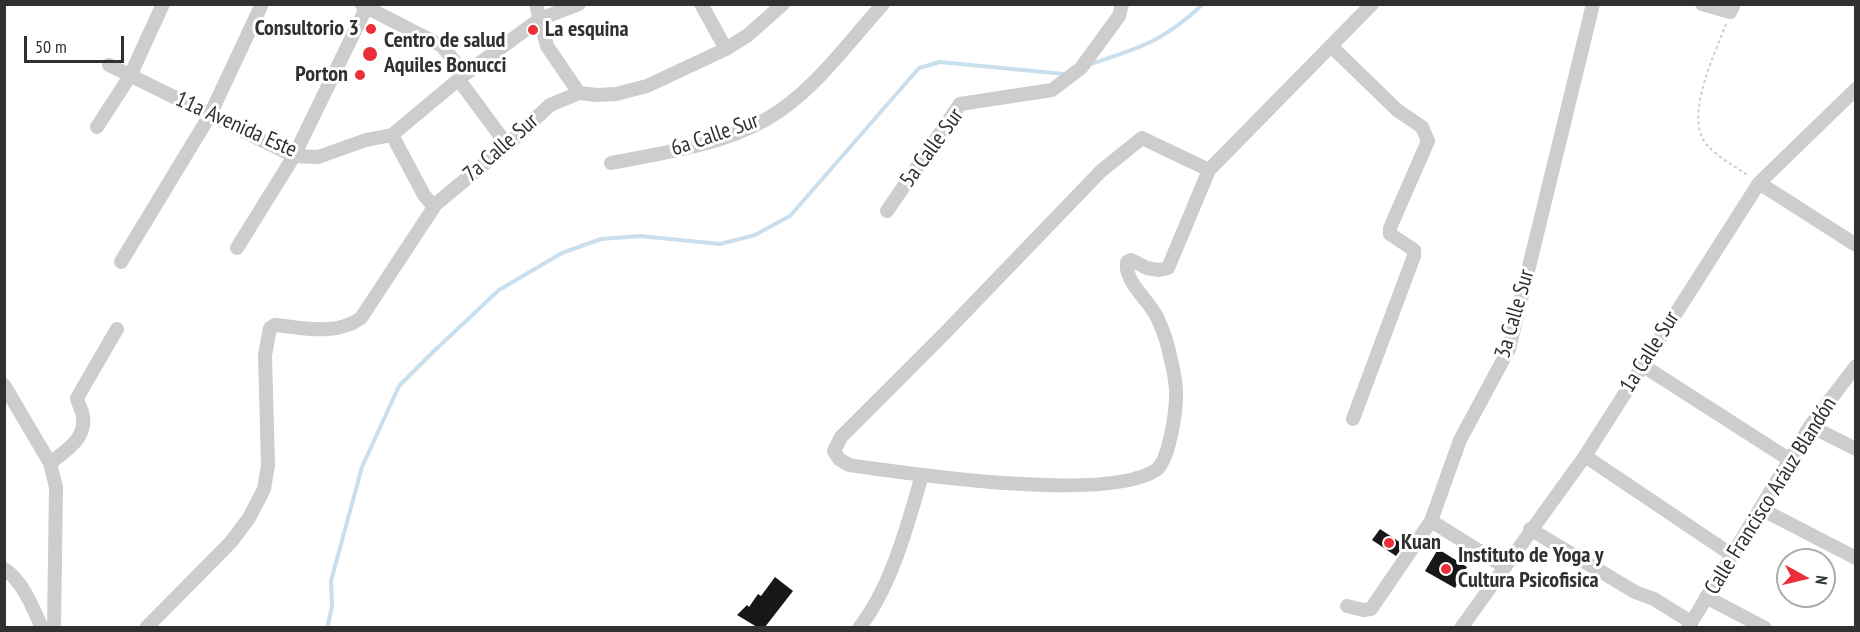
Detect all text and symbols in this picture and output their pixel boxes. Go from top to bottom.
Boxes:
place label: Consultorio 3 [255,16,359,42]
place label: La esquina [545,17,629,43]
marker: Consultorio 3 [364,22,378,36]
marker: La esquina [526,23,540,37]
scale bar [27,24,128,62]
place label: Centro de salud Aquiles Bonucci [384,28,506,80]
text: 50 m [35,35,67,58]
marker: Centro de salud Aquiles Bonucci [361,45,379,63]
place label: Porton [295,62,348,88]
marker: Porton [353,68,367,82]
street label: 11a Avenida Este [171,87,301,163]
street label: 5a Calle Sur [895,103,969,193]
street label: 7a Calle Sur [458,108,544,188]
street label: 6a Calle Sur [668,108,762,162]
street label: 3a Calle Sur [1490,267,1540,361]
street label: 1a Calle Sur [1615,306,1685,398]
street label: Calle Francisco Aráuz Blandón [1699,392,1843,600]
place label: Kuan [1401,530,1441,556]
marker: Kuan [1382,536,1396,550]
place label: Instituto de Yoga y Cultura Psicofisica [1458,543,1604,594]
north arrow [1776,548,1836,608]
marker: Instituto de Yoga y Cultura Psicofisica [1439,562,1453,576]
text: N [1811,575,1832,586]

